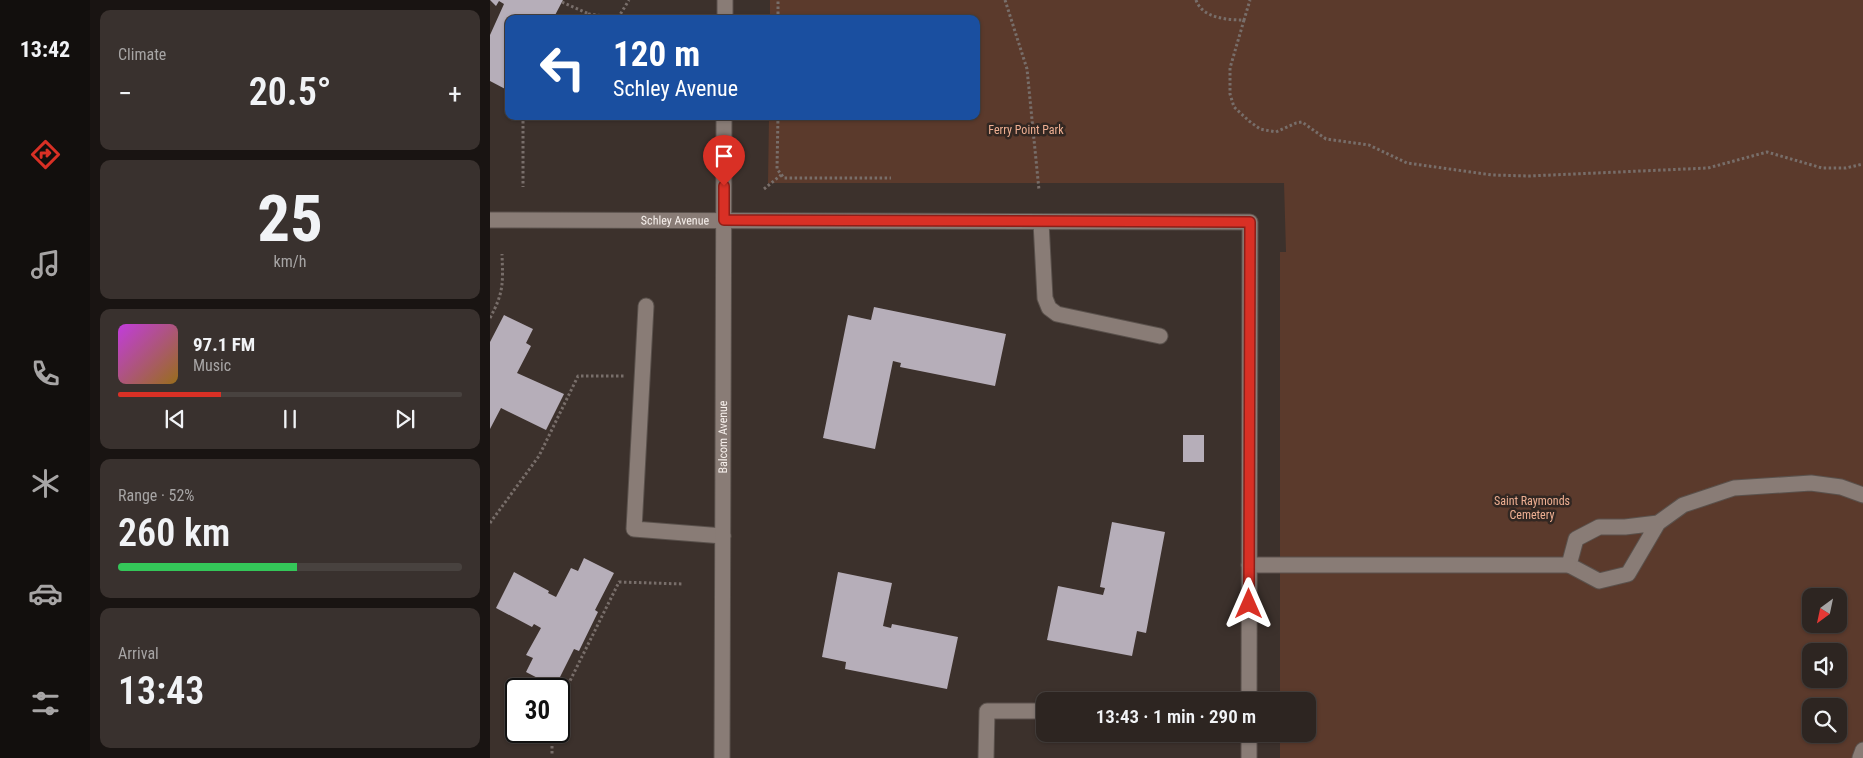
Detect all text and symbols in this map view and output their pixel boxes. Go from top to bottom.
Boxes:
text: 120 m [613,34,700,75]
icon: left [530,35,595,100]
text: 13:42 [20,37,70,62]
text: Climate [118,45,166,64]
text: 20.5° [249,70,331,114]
text: Schley Avenue [613,76,738,101]
text: − [118,77,132,110]
text: + [448,77,462,110]
park label: Ferry Point Park [988,123,1064,137]
pin [703,135,745,186]
icon: directions [28,137,63,172]
icon: arrive [710,142,738,170]
text: 25 [257,181,323,257]
street label: Schley Avenue [641,213,710,228]
icon: music [28,247,63,282]
text: km/h [274,252,306,271]
text: 97.1 FM [193,333,255,356]
icon: phone [28,356,63,391]
text: Music [193,356,231,375]
street label: Balcom Avenue [716,400,730,474]
icon: previous [161,405,189,433]
icon: pause [276,405,304,433]
icon: next [391,405,419,433]
icon: climate [28,466,63,501]
text: Range · 52% [118,486,194,505]
park label: Saint Raymonds Cemetery [1494,494,1570,522]
text: 260 km [118,511,230,555]
icon: car [28,576,63,611]
position arrow [1222,577,1274,629]
north arrow [1802,588,1848,632]
map controls [1802,588,1847,743]
button: sound [1802,643,1847,688]
text: Arrival [118,644,159,663]
text: 13:43 [118,669,204,713]
speed limit sign: 30 [505,678,570,743]
icon: filters [28,686,63,721]
button: search [1802,698,1847,743]
text: 13:43 · 1 min · 290 m [1096,705,1256,728]

